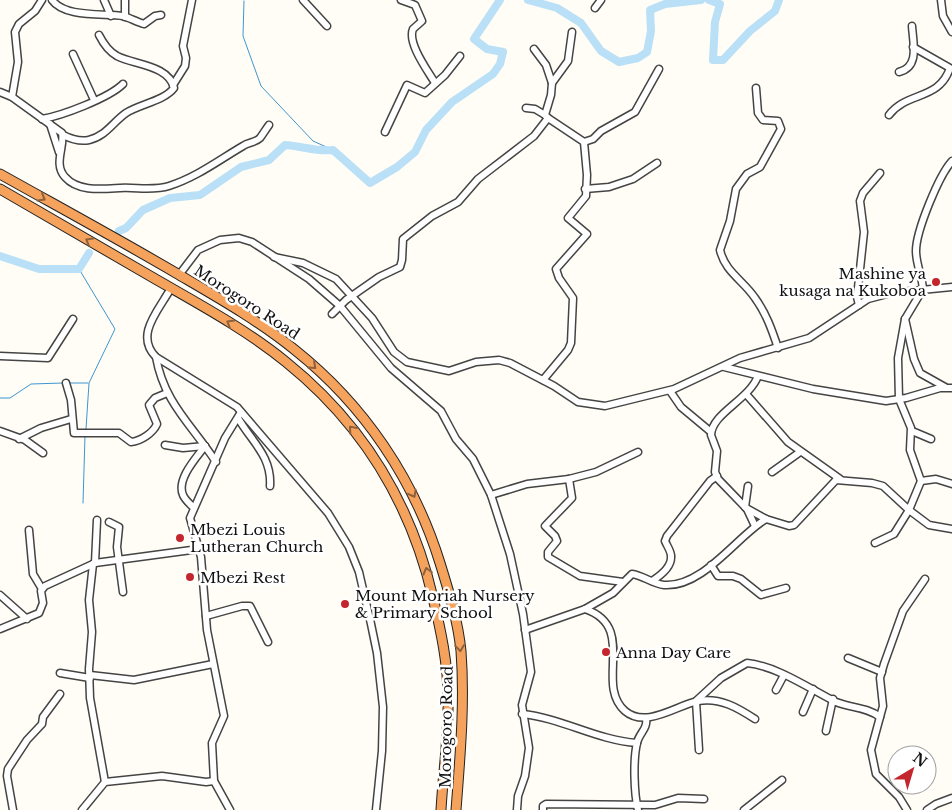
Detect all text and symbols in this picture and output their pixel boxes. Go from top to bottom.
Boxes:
one-way arrow [37,191,46,201]
one-way arrow [86,237,95,247]
street label: Morogoro Road [191,261,303,343]
place label: Mashine ya kusaga na Kukoboa [779,264,927,300]
marker: Mashine ya kusaga na Kukoboa [930,276,942,288]
one-way arrow [226,319,235,329]
one-way arrow [308,360,317,369]
one-way arrow [349,425,358,434]
one-way arrow [407,488,417,497]
place label: Mbezi Louis Lutheran Church [190,520,323,556]
marker: Mbezi Louis Lutheran Church [174,532,186,544]
one-way arrow [422,567,433,576]
place label: Mbezi Rest [200,568,286,587]
marker: Mbezi Rest [184,571,196,583]
place label: Mount Moriah Nursery & Primary School [355,586,535,622]
marker: Mount Moriah Nursery & Primary School [339,598,351,610]
place label: Anna Day Care [615,643,731,662]
one-way arrow [454,645,465,653]
marker: Anna Day Care [600,646,612,658]
street label: Morogoro Road [435,666,457,788]
north arrow [887,745,937,795]
text: N [909,749,931,771]

